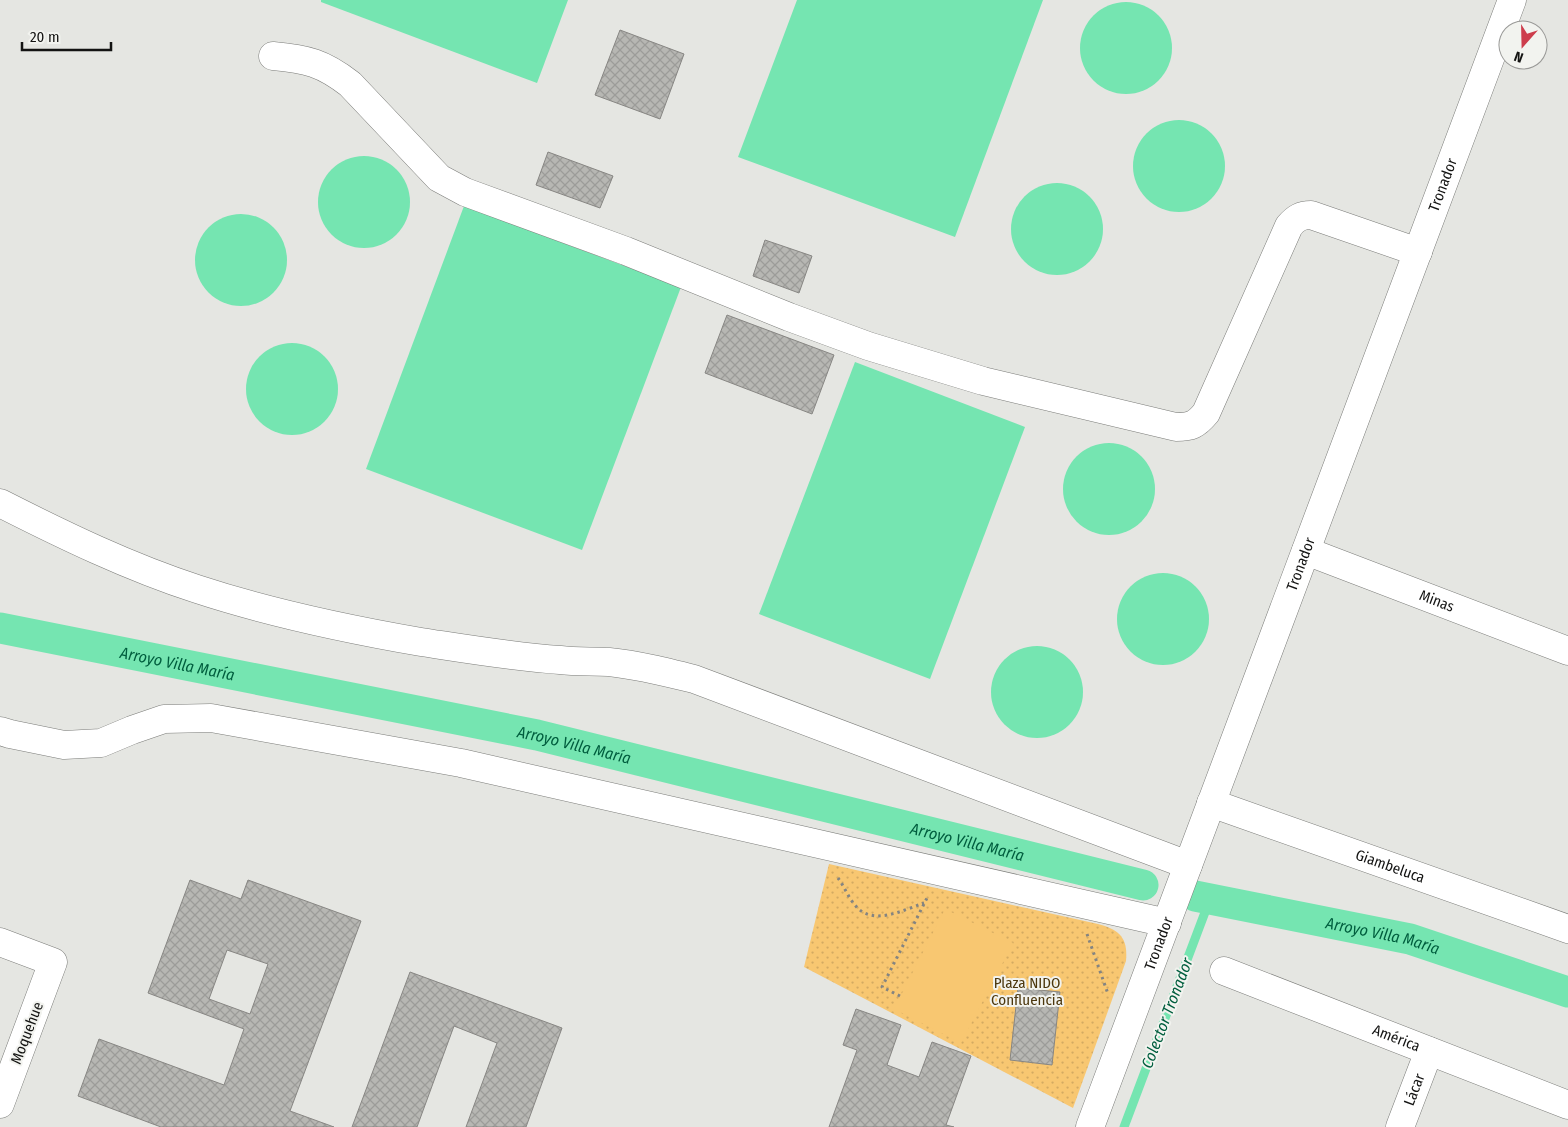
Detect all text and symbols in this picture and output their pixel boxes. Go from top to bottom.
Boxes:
scale bar [22,20,111,52]
north arrow [1498,20,1548,70]
text: 20 m [30,28,60,46]
text: N [1512,47,1526,66]
street label: Tronador [1425,155,1461,214]
street label: Tronador [1283,534,1319,593]
street label: Minas [1417,586,1457,616]
water label: Arroyo Villa María [118,642,236,684]
water label: Arroyo Villa María [515,722,633,767]
water label: Arroyo Villa María [908,818,1026,865]
street label: Giambeluca [1353,846,1427,887]
water label: Arroyo Villa María [1323,913,1442,958]
street label: Tronador [1141,914,1177,973]
water label: Colector Tronador [1137,955,1197,1071]
park label: Plaza NIDO Confluencia [991,974,1063,1009]
street label: Moquehue [7,999,47,1067]
street label: América [1370,1021,1423,1056]
street label: Lácar [1400,1070,1429,1108]

